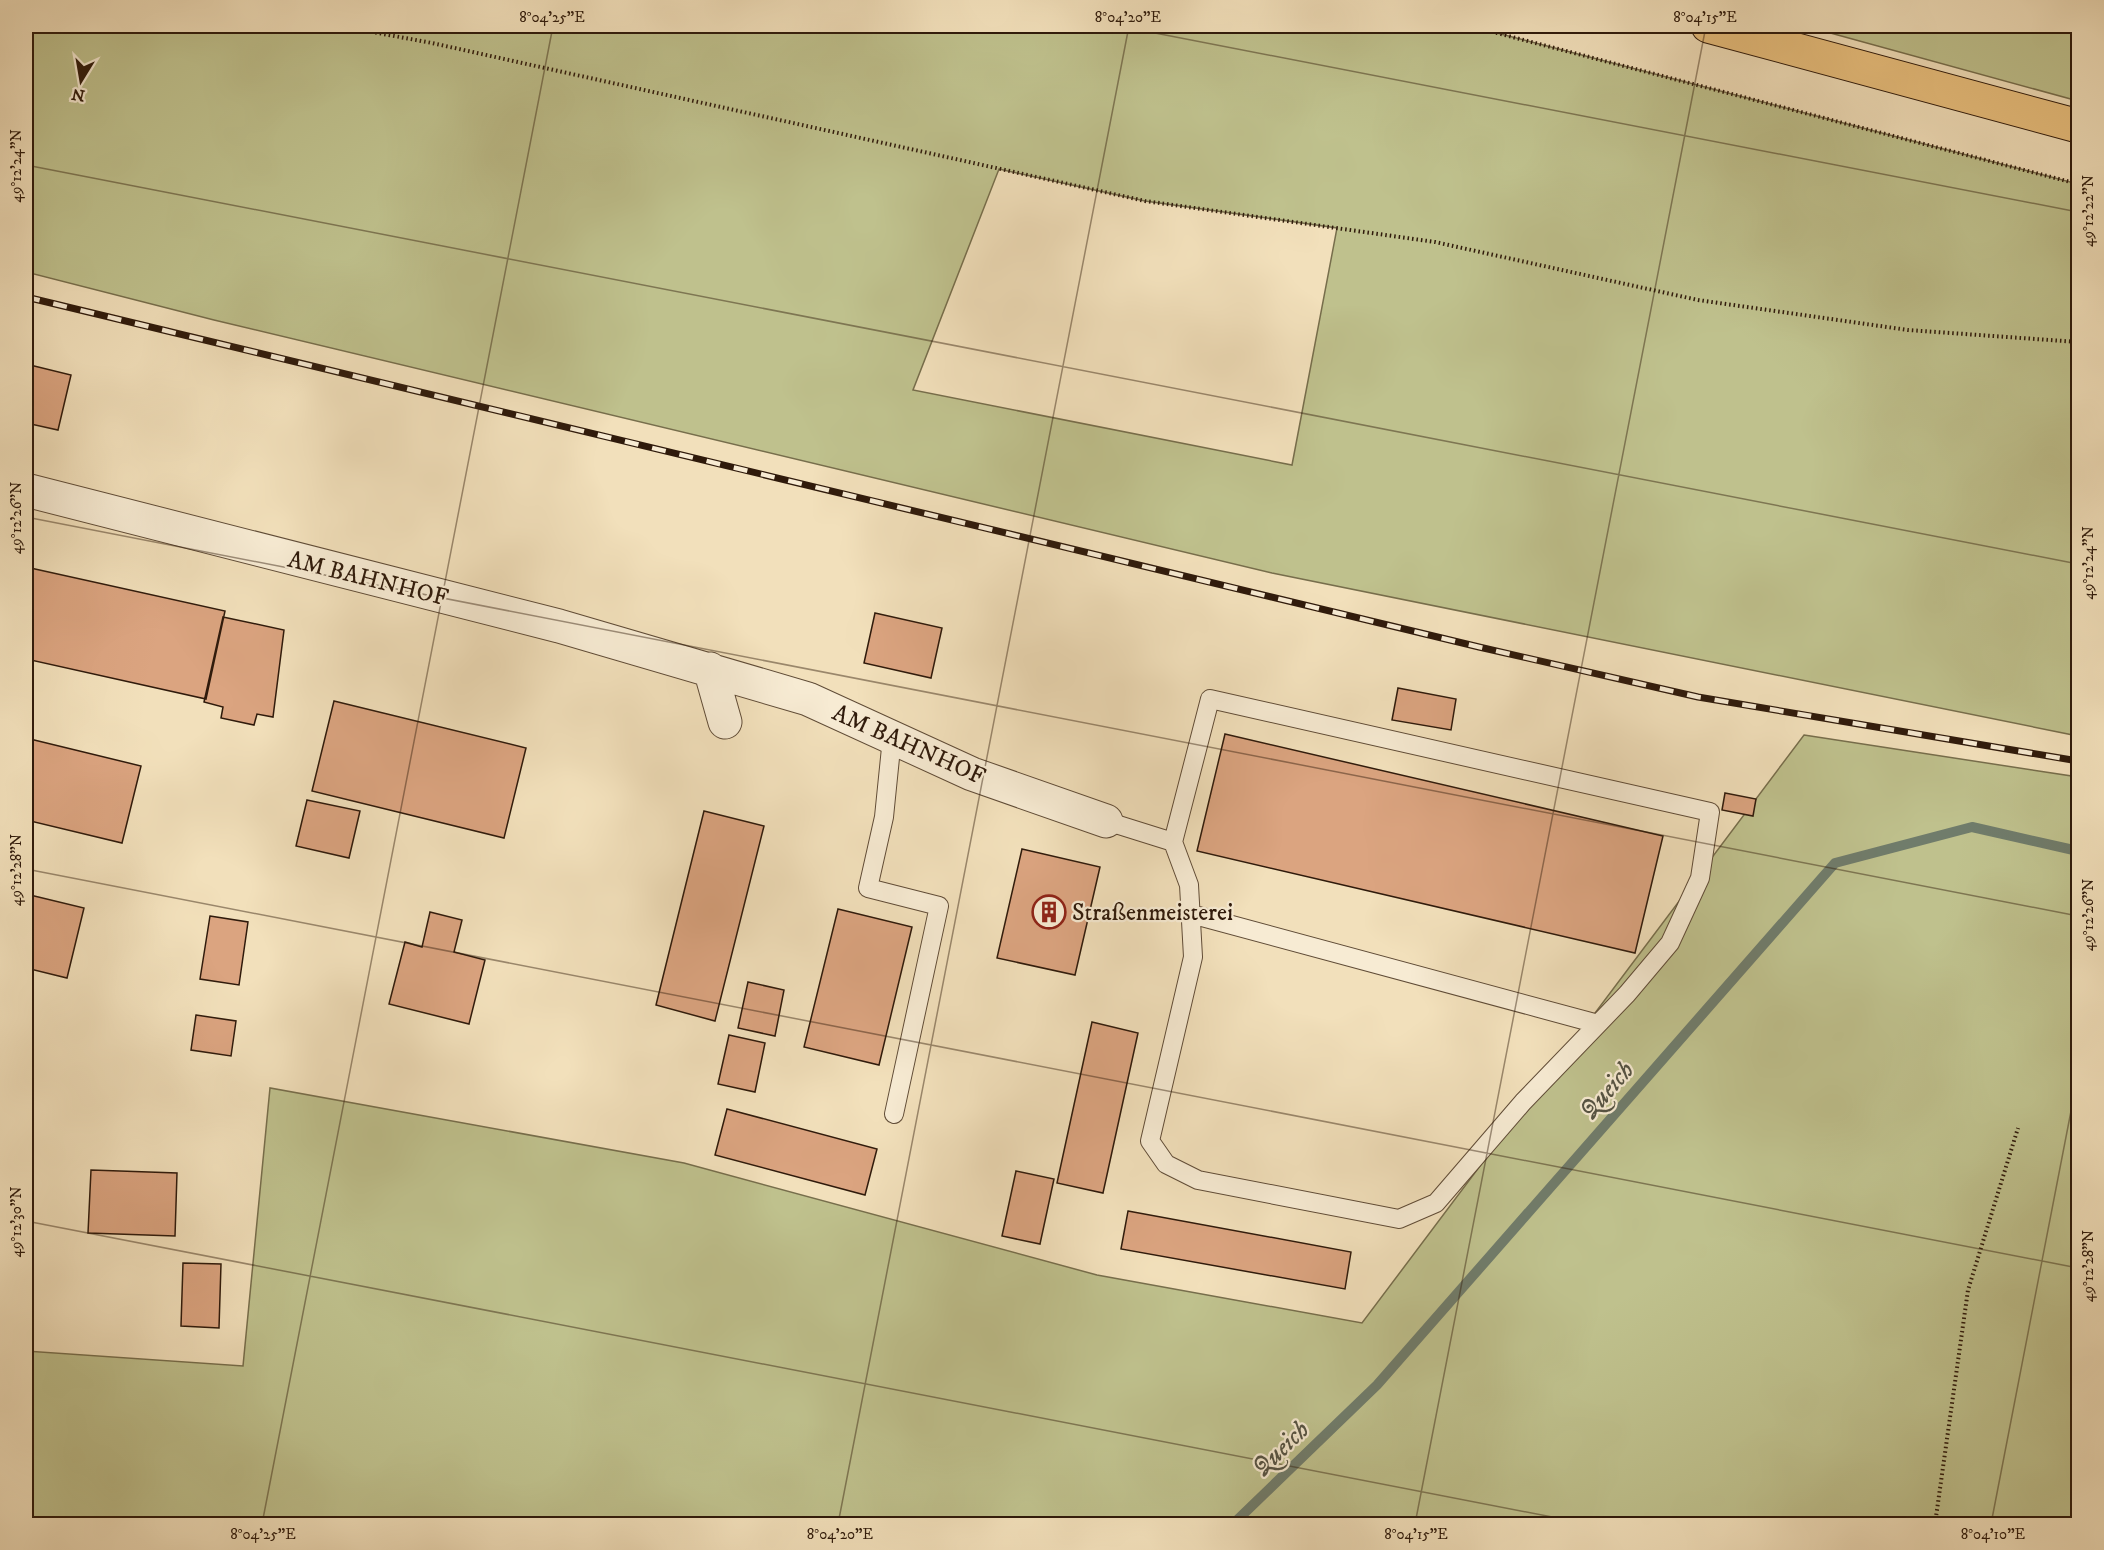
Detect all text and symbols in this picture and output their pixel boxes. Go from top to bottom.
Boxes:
text: 8°04'25"E [519,8,585,27]
text: 8°04'20"E [1095,8,1162,27]
text: 8°04'15"E [1673,8,1737,27]
north arrow [51,51,111,111]
text: N [70,84,87,106]
text: 49°12'24"N [7,129,26,203]
text: 49°12'22"N [2079,175,2098,247]
text: 49°12'26"N [7,482,26,554]
text: 49°12'24"N [2079,526,2098,600]
street label: AM BAHNHOF [285,545,451,613]
street label: AM BAHNHOF [828,698,990,792]
text: 49°12'28"N [7,834,26,906]
text: 49°12'26"N [2079,879,2098,951]
building icon: Straßenmeisterei [1031,894,1067,930]
place label: Straßenmeisterei [1072,898,1233,928]
water label: Queich [1573,1055,1642,1127]
text: 49°12'30"N [7,1186,26,1258]
text: 49°12'28"N [2079,1230,2098,1302]
water label: Queich [1245,1414,1317,1484]
text: 8°04'25"E [230,1525,296,1544]
text: 8°04'20"E [807,1525,874,1544]
text: 8°04'15"E [1384,1525,1448,1544]
text: 8°04'10"E [1961,1525,2026,1544]

